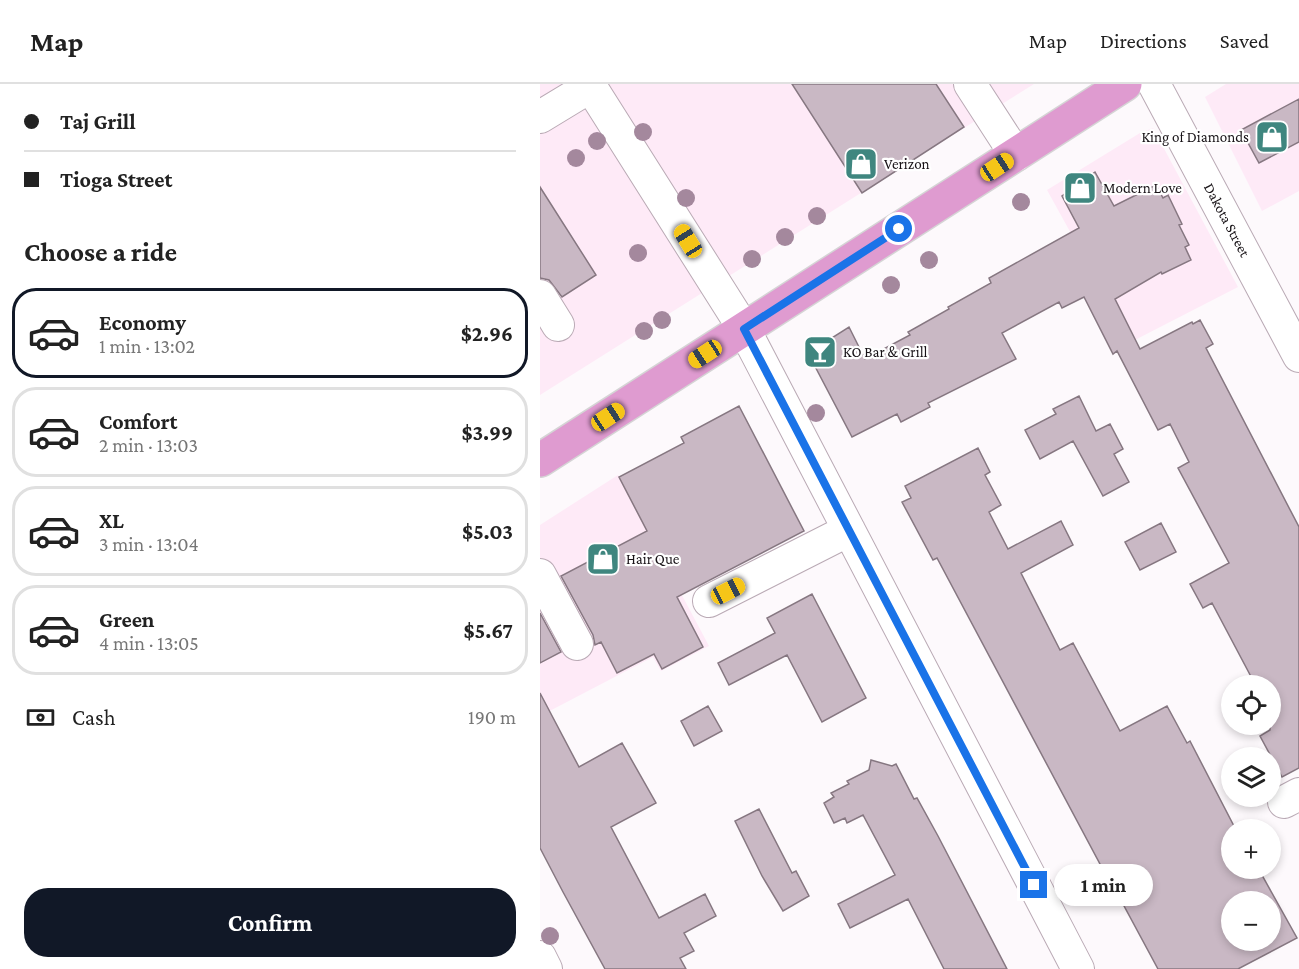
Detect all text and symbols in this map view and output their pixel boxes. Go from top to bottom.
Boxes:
text: Map [30,26,83,57]
text: Map [1029,29,1067,53]
text: Directions [1100,29,1187,53]
text: Saved [1220,29,1269,53]
text: Taj Grill [60,109,136,134]
shop icon: King of Diamonds [1254,119,1290,155]
place label: King of Diamonds [1141,129,1249,146]
shop icon: Verizon [843,146,879,182]
car [977,150,1017,184]
place label: Verizon [884,156,930,172]
text: Tioga Street [60,167,173,192]
shop icon: Modern Love [1062,170,1098,206]
place label: Modern Love [1103,180,1182,196]
street label: Dakota Street [1201,180,1254,261]
route start [885,215,912,242]
car [671,221,705,261]
text: Choose a ride [24,237,177,267]
icon: car [27,306,81,360]
text: Economy [99,310,186,335]
text: $2.96 [461,321,513,346]
bar icon: KO Bar & Grill [802,334,838,370]
text: 1 min · 13:02 [99,335,195,357]
car [685,337,725,371]
place label: KO Bar & Grill [843,344,928,360]
car [588,400,628,434]
icon: car [27,405,81,459]
text: Comfort [99,409,177,434]
text: $3.99 [461,420,513,445]
text: 2 min · 13:03 [99,434,198,456]
icon: car [27,504,81,558]
text: XL [99,508,124,533]
text: $5.03 [462,519,513,544]
text: 3 min · 13:04 [99,533,199,555]
shop icon: Hair Que [585,541,621,577]
place label: Hair Que [626,551,680,567]
car [708,575,748,607]
icon: car [27,603,81,657]
text: Green [99,607,155,632]
text: $5.67 [464,618,513,643]
text: 4 min · 13:05 [99,632,199,654]
map controls [1221,675,1281,951]
button: locate [1221,675,1281,735]
icon: cash [24,701,57,734]
text: Cash [72,705,116,730]
text: 190 m [468,706,516,728]
button: layers [1221,747,1281,807]
button: + [1221,819,1281,879]
callout: 1 min [1055,864,1154,906]
route end [1020,871,1047,898]
text: 1 min [1081,874,1126,896]
button: Confirm [24,888,516,957]
button: − [1221,891,1281,951]

